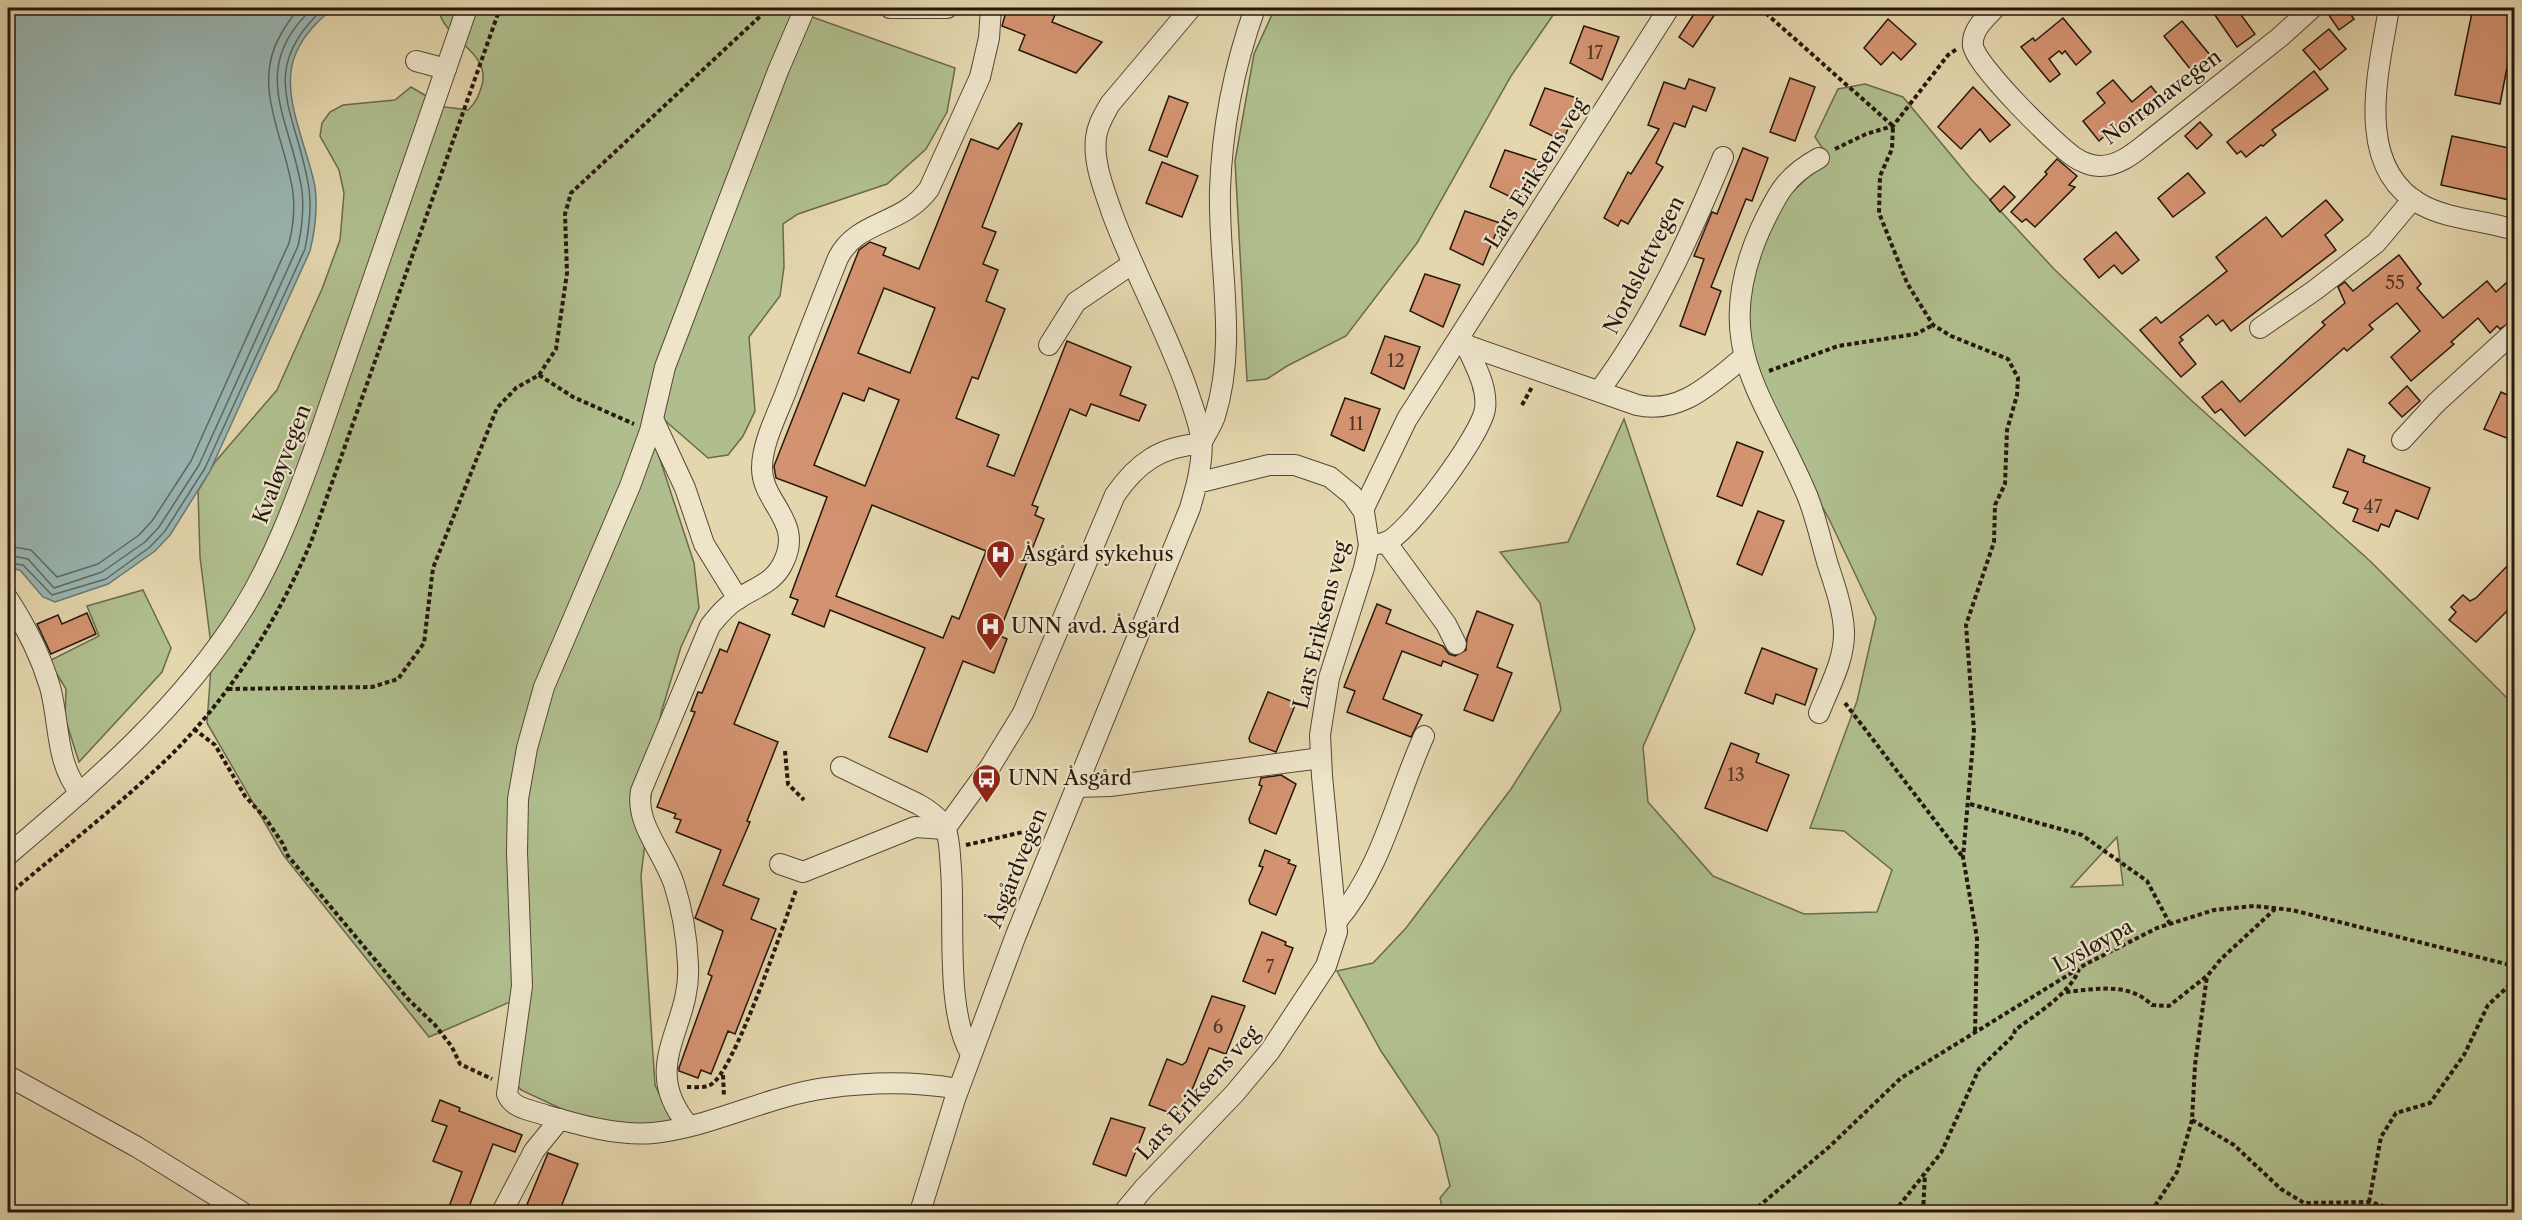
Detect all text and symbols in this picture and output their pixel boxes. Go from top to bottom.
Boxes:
house number: 17 [1587,42,1603,64]
street label: Norrønavegen [2097,44,2226,149]
street label: Lars Eriksens veg [1479,92,1592,252]
street label: Nordslettvegen [1598,192,1689,338]
house number: 55 [2385,272,2405,294]
house number: 12 [1387,350,1405,372]
street label: Kvaløyvegen [247,401,316,527]
house number: 11 [1348,413,1364,435]
house number: 47 [2363,496,2383,518]
hospital icon: Åsgård sykehus [984,538,1016,580]
street label: Lars Eriksens veg [1288,538,1354,711]
place label: Åsgård sykehus [1020,541,1174,566]
hospital icon: UNN avd. Åsgård [974,610,1006,652]
place label: UNN avd. Åsgård [1011,613,1180,638]
bus stop icon: UNN Åsgård [971,762,1003,804]
house number: 13 [1727,764,1745,786]
place label: UNN Åsgård [1008,765,1132,790]
street label: Åsgårdvegen [981,805,1052,932]
street label: Lysløypa [2048,913,2138,978]
house number: 7 [1266,956,1275,978]
house number: 6 [1213,1016,1223,1038]
street label: Lars Eriksens veg [1131,1020,1265,1165]

